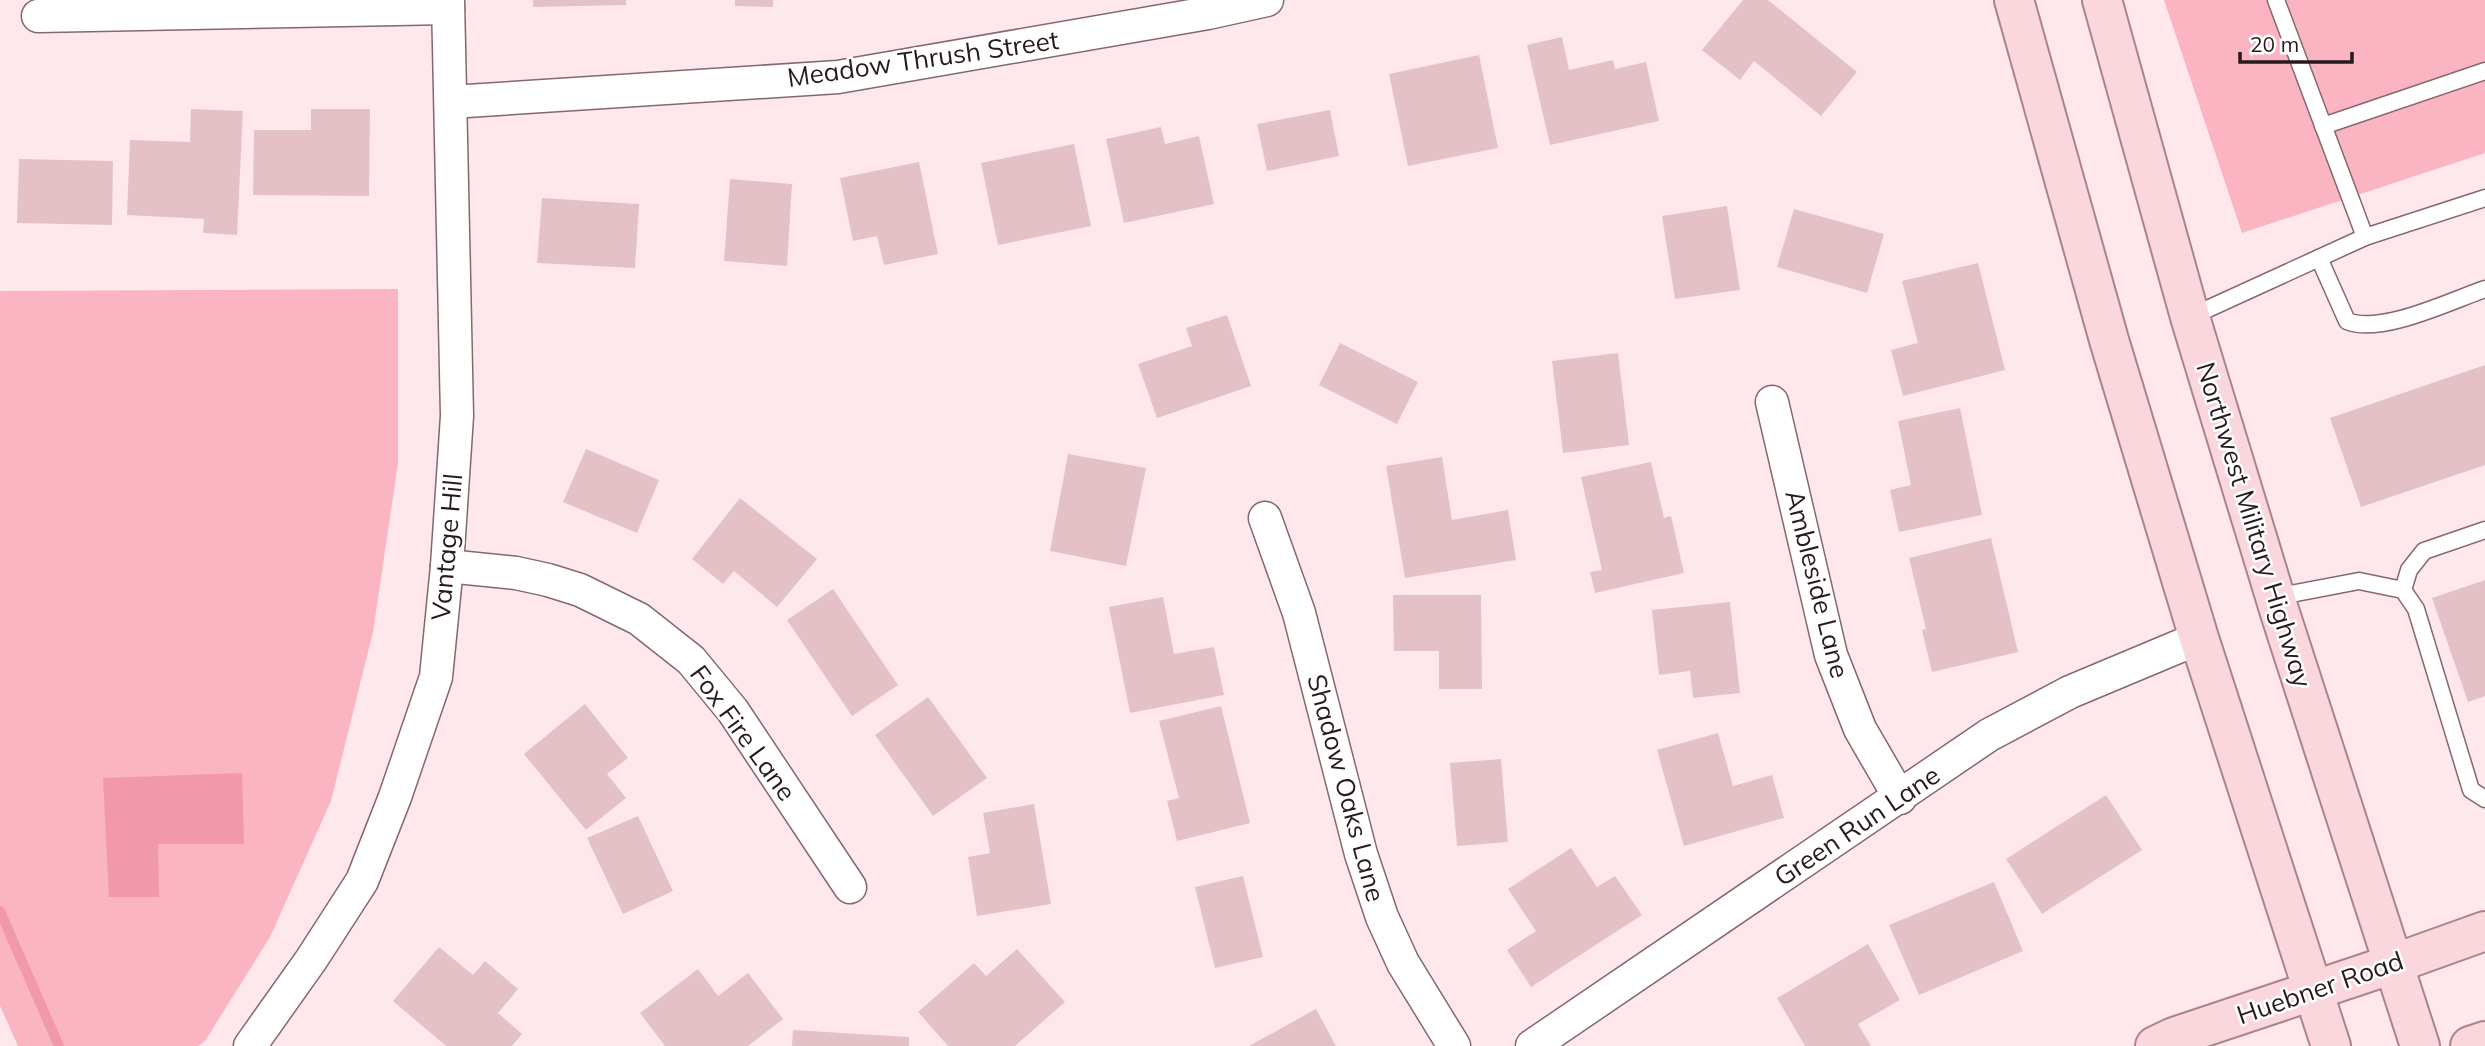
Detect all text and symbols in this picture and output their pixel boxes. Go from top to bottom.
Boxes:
scale bar [2240,21,2352,65]
street label: Meadow Thrush Street [785,23,1061,94]
text: 20 m [2250,31,2299,57]
street label: Northwest Military Highway [2189,358,2320,692]
street label: Vantage Hill [424,472,469,622]
street label: Ambleside Lane [1778,486,1857,681]
street label: Fox Fire Lane [683,658,804,807]
street label: Shadow Oaks Lane [1300,670,1393,905]
street label: Green Run Lane [1768,758,1946,893]
street label: Huebner Road [2232,944,2407,1031]

